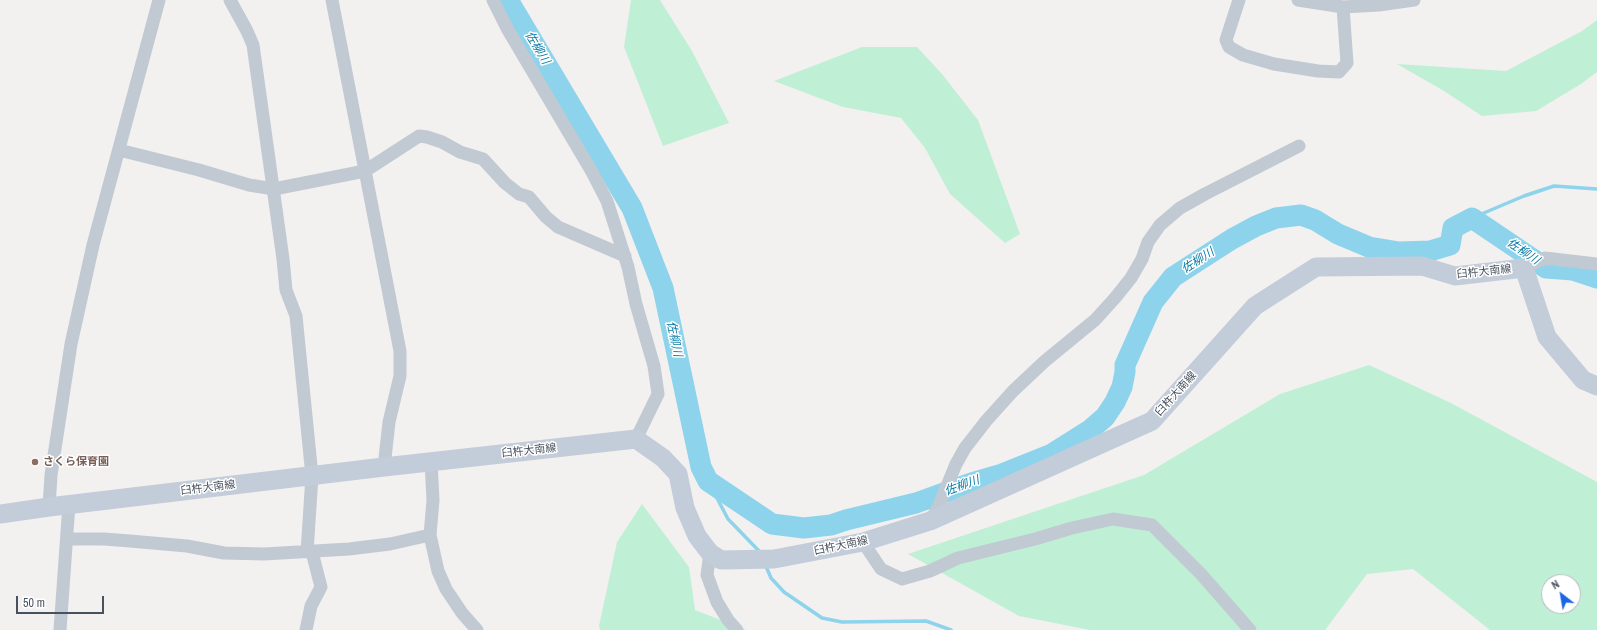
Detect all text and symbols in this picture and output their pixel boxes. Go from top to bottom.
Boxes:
water label: 佐柳川 [522,29,552,67]
water label: 佐柳川 [1504,236,1542,268]
water label: 佐柳川 [1179,245,1217,277]
street label: 臼杵大南線 [1456,263,1512,281]
water label: 佐柳川 [663,320,685,358]
street label: 臼杵大南線 [1153,369,1199,419]
street label: 臼杵大南線 [501,442,557,460]
place label: さくら保育園 [43,455,109,469]
marker: さくら保育園 [30,457,40,467]
water label: 佐柳川 [943,473,981,499]
street label: 臼杵大南線 [180,478,236,498]
street label: 臼杵大南線 [813,534,869,558]
north arrow [1541,574,1581,614]
text: N [1549,577,1562,592]
scale bar [18,588,106,614]
text: 50 m [23,595,45,611]

